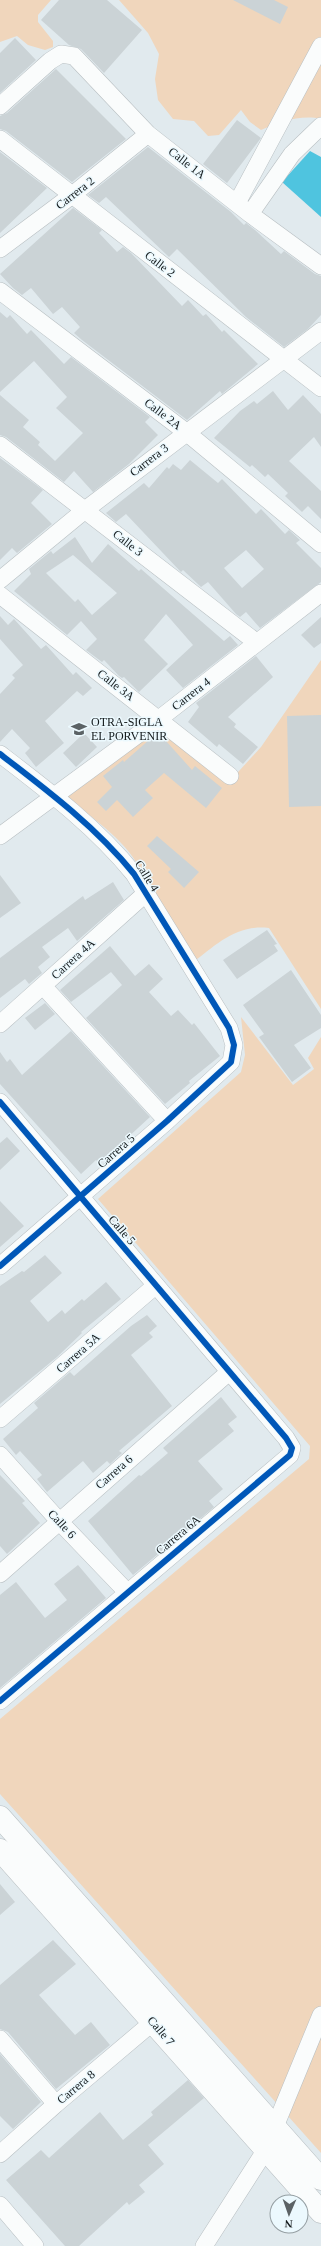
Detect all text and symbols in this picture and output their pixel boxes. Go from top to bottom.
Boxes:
street label: Calle 1A [166,144,209,182]
street label: Carrera 2 [53,174,97,212]
street label: Calle 2 [142,248,178,280]
street label: Calle 2A [142,395,185,433]
street label: Carrera 3 [127,441,171,479]
street label: Calle 3 [110,527,146,559]
street label: Calle 3A [95,666,138,704]
street label: Carrera 4 [169,675,213,713]
place label: OTRA-SIGLA EL PORVENIR [91,715,167,743]
school or university icon: OTRA-SIGLA EL PORVENIR [70,720,88,738]
street label: Calle 4 [132,858,162,894]
street label: Carrera 4A [48,936,98,982]
street label: Carrera 5 [94,1131,138,1171]
street label: Calle 5 [105,1212,139,1248]
street label: Carrera 5A [53,1330,103,1376]
street label: Carrera 6 [92,1452,136,1492]
street label: Calle 6 [45,1507,79,1541]
street label: Carrera 6A [153,1512,203,1558]
street label: Calle 7 [144,2013,178,2049]
street label: Carrera 8 [54,2067,98,2107]
north arrow [269,2194,309,2234]
text: N [284,2218,293,2230]

